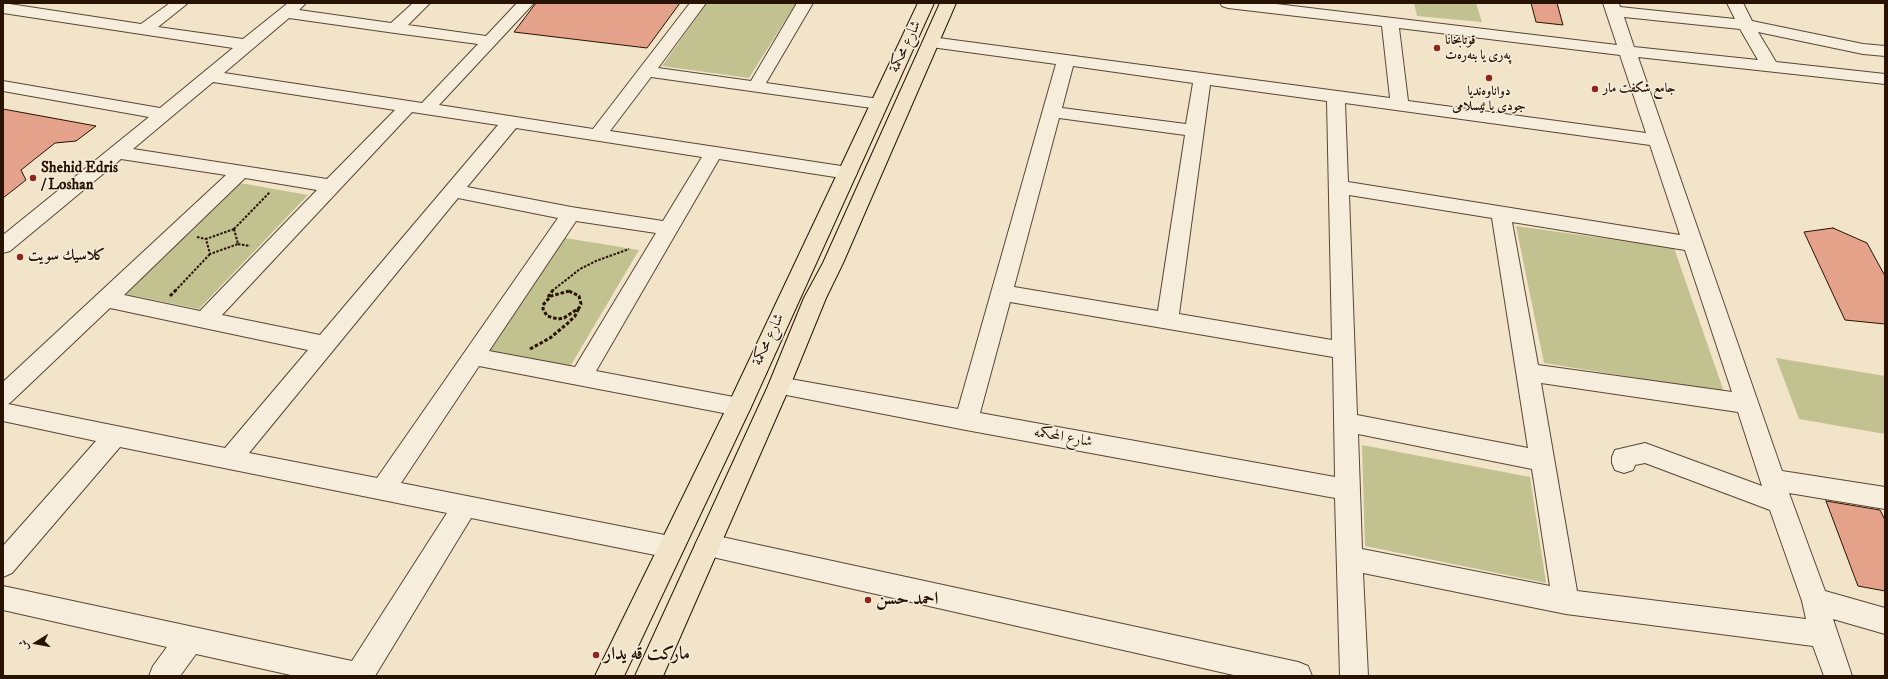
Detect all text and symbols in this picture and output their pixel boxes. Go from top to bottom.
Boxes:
street label: شارع محكمة [886,18,926,76]
place label: قوتابخانا پەری یا بنەرەت [1445,33,1511,64]
marker: قوتابخانا پەری یا بنەرەت [1432,43,1442,53]
marker: دواناوەندیا جودی یا ئیسلامی [1484,73,1494,83]
place label: جامع شكفت مار [1603,81,1676,97]
place label: دواناوەندیا جودی یا ئیسلامی [1452,84,1526,115]
marker: جامع شكفت مار [1590,84,1600,94]
place label: Shehid Edris / Loshan [41,160,118,195]
marker: Shehid Edris / Loshan [28,173,38,183]
place label: كلاسيك سويت [28,248,105,266]
marker: كلاسيك سويت [15,252,25,262]
street label: شارع محكمة [749,311,789,369]
street label: شارع المحكمه [1032,424,1094,452]
place label: احمد حسن [876,589,938,611]
marker: احمد حسن [863,595,873,605]
north arrow [16,623,56,663]
text: ش [16,639,32,652]
place label: ماركت قه يدار [604,644,690,666]
marker: ماركت قه يدار [591,650,601,660]

